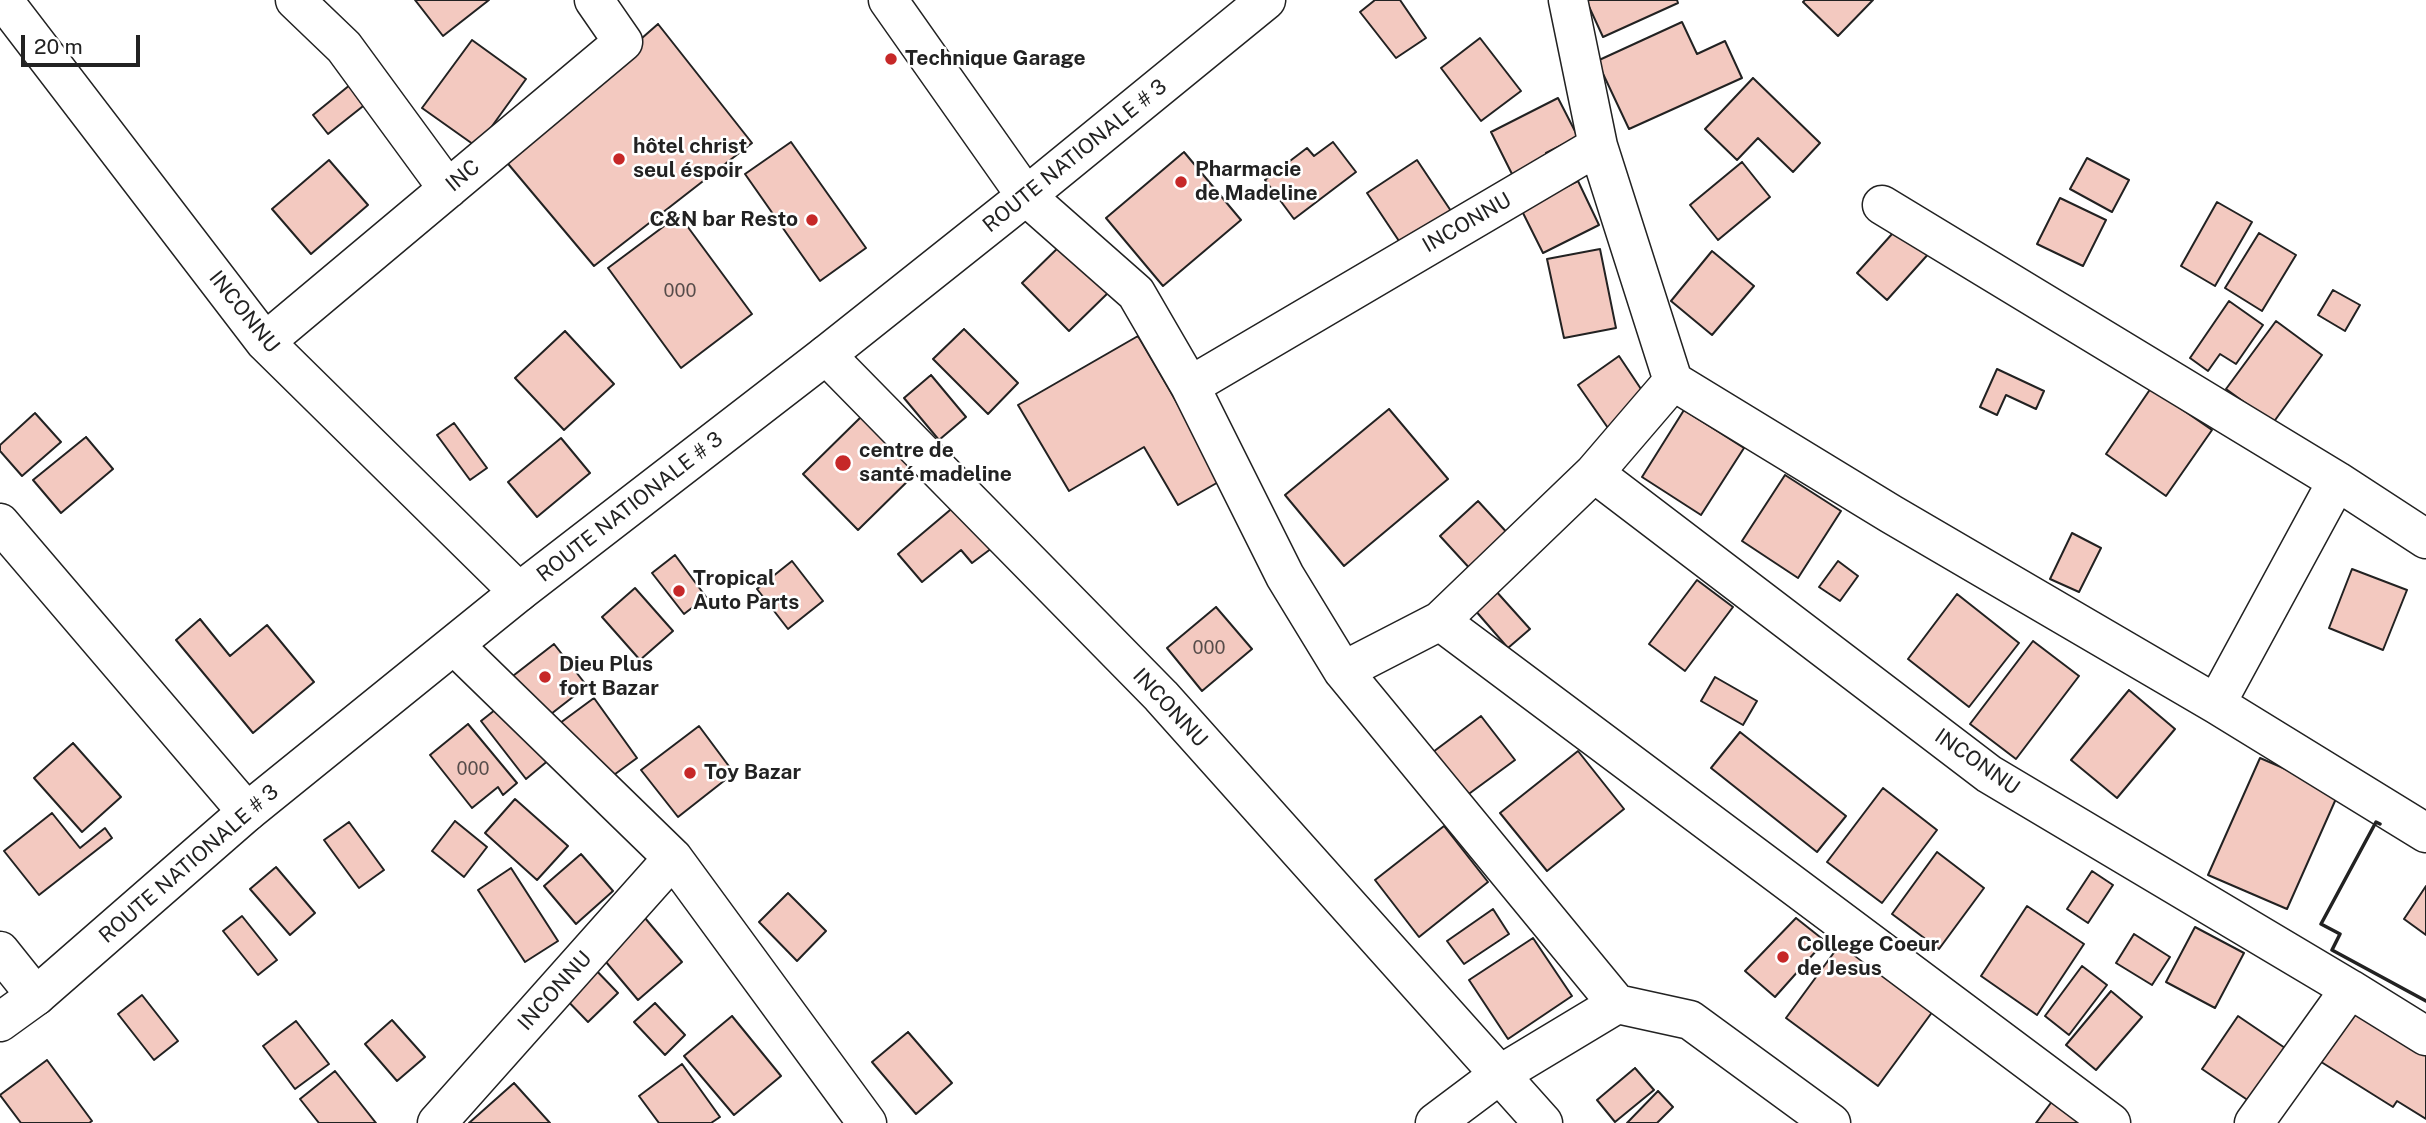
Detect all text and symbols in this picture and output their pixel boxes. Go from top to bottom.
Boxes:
scale bar [24,21,144,65]
text: 20 m [34,34,83,59]
place label: Technique Garage [905,46,1086,72]
marker: Technique Garage [883,51,899,67]
street label: ROUTE NATIONALE # 3 [978,74,1172,238]
place label: hôtel christ seul éspoir [633,134,747,184]
marker: hôtel christ seul éspoir [611,151,627,167]
street label: INC [441,155,485,197]
place label: Pharmacie de Madeline [1195,157,1318,207]
marker: Pharmacie de Madeline [1173,174,1189,190]
street label: INCONNU [1418,188,1516,258]
place label: C&N bar Resto [650,207,798,233]
marker: C&N bar Resto [804,212,820,228]
street label: INCONNU [203,266,285,358]
house number: 000 [664,280,696,302]
street label: ROUTE NATIONALE # 3 [532,427,728,587]
place label: centre de santé madeline [859,438,1012,488]
marker: centre de santé madeline [833,453,853,473]
place label: Tropical Auto Parts [693,566,799,616]
marker: Tropical Auto Parts [671,583,687,599]
house number: 000 [1193,637,1225,659]
place label: Dieu Plus fort Bazar [559,652,659,702]
street label: INCONNU [1127,664,1213,752]
marker: Dieu Plus fort Bazar [537,669,553,685]
street label: INCONNU [1930,724,2024,800]
house number: 000 [457,758,489,780]
place label: Toy Bazar [704,760,801,786]
marker: Toy Bazar [682,765,698,781]
street label: ROUTE NATIONALE # 3 [94,779,284,949]
place label: College Coeur de Jesus [1797,932,1939,982]
street label: INCONNU [513,946,597,1036]
marker: College Coeur de Jesus [1775,949,1791,965]

